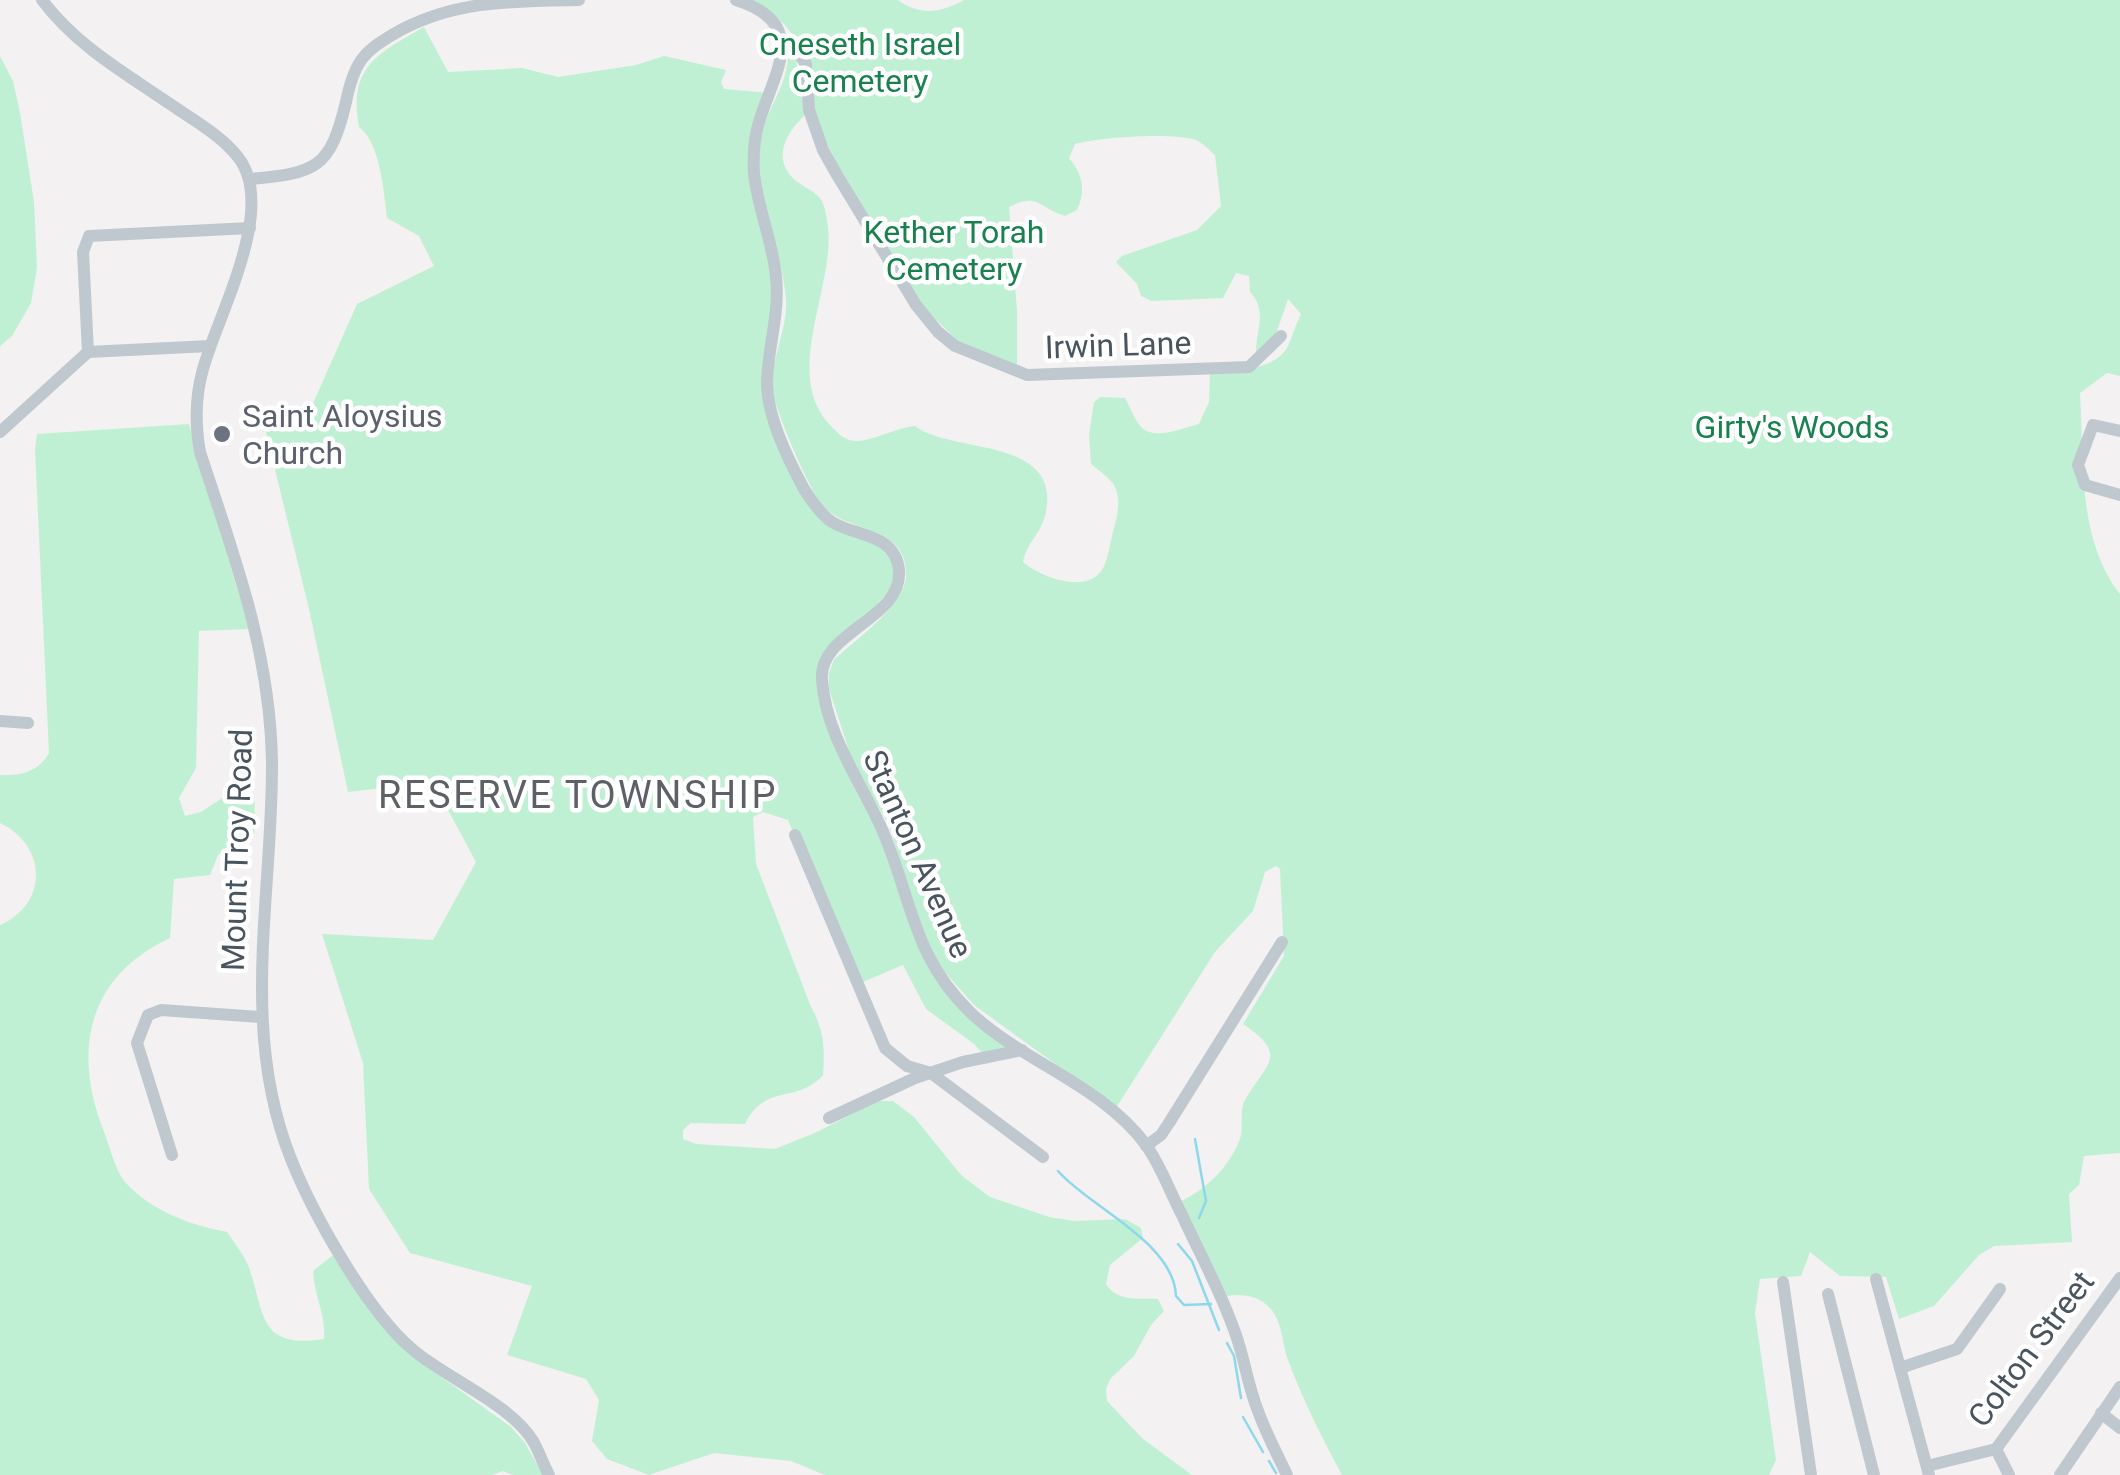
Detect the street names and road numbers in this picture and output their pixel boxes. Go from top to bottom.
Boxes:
street label: Irwin Lane [1044,323,1192,367]
street label: Mount Troy Road [214,728,260,972]
street label: Stanton Avenue [855,744,981,964]
street label: Colton Street [1960,1264,2102,1434]

